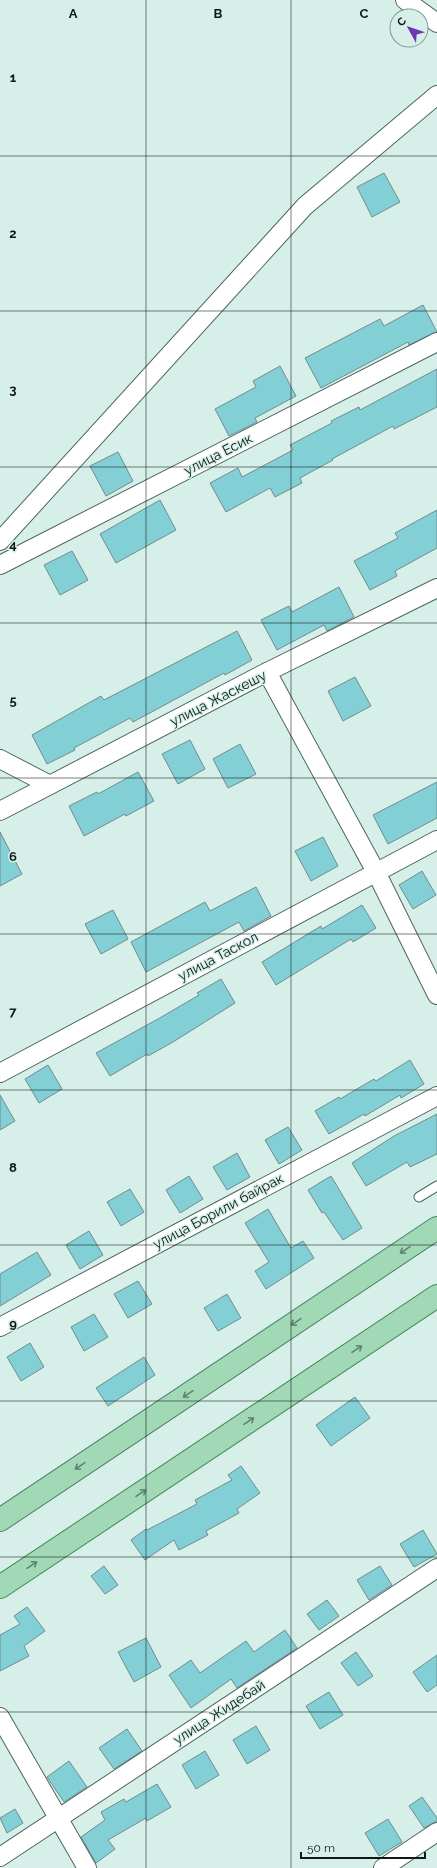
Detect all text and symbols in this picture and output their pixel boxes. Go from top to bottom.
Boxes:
text: A [69,6,78,21]
text: B [214,6,223,21]
text: C [360,6,369,21]
north arrow [389,8,429,48]
text: С [394,14,409,29]
text: 1 [10,70,17,85]
text: 2 [9,226,17,241]
text: 3 [9,382,17,397]
street label: улица Есик [181,430,255,478]
text: 4 [9,537,17,552]
street label: улица Жаскешу [167,667,269,729]
text: 5 [9,693,17,708]
text: 6 [9,849,17,864]
street label: улица Таскол [175,928,261,984]
text: 7 [9,1004,17,1019]
text: 8 [9,1160,17,1175]
street label: улица Борили байрак [150,1170,286,1252]
one-way arrow [399,1246,410,1254]
text: 9 [9,1316,17,1331]
one-way arrow [291,1318,302,1326]
one-way arrow [351,1345,362,1353]
one-way arrow [183,1390,194,1398]
one-way arrow [243,1417,254,1425]
one-way arrow [75,1462,86,1470]
one-way arrow [135,1489,146,1497]
one-way arrow [27,1561,38,1569]
street label: улица Жидебай [170,1676,268,1748]
scale bar [301,1834,425,1860]
text: 50 m [307,1841,335,1855]

